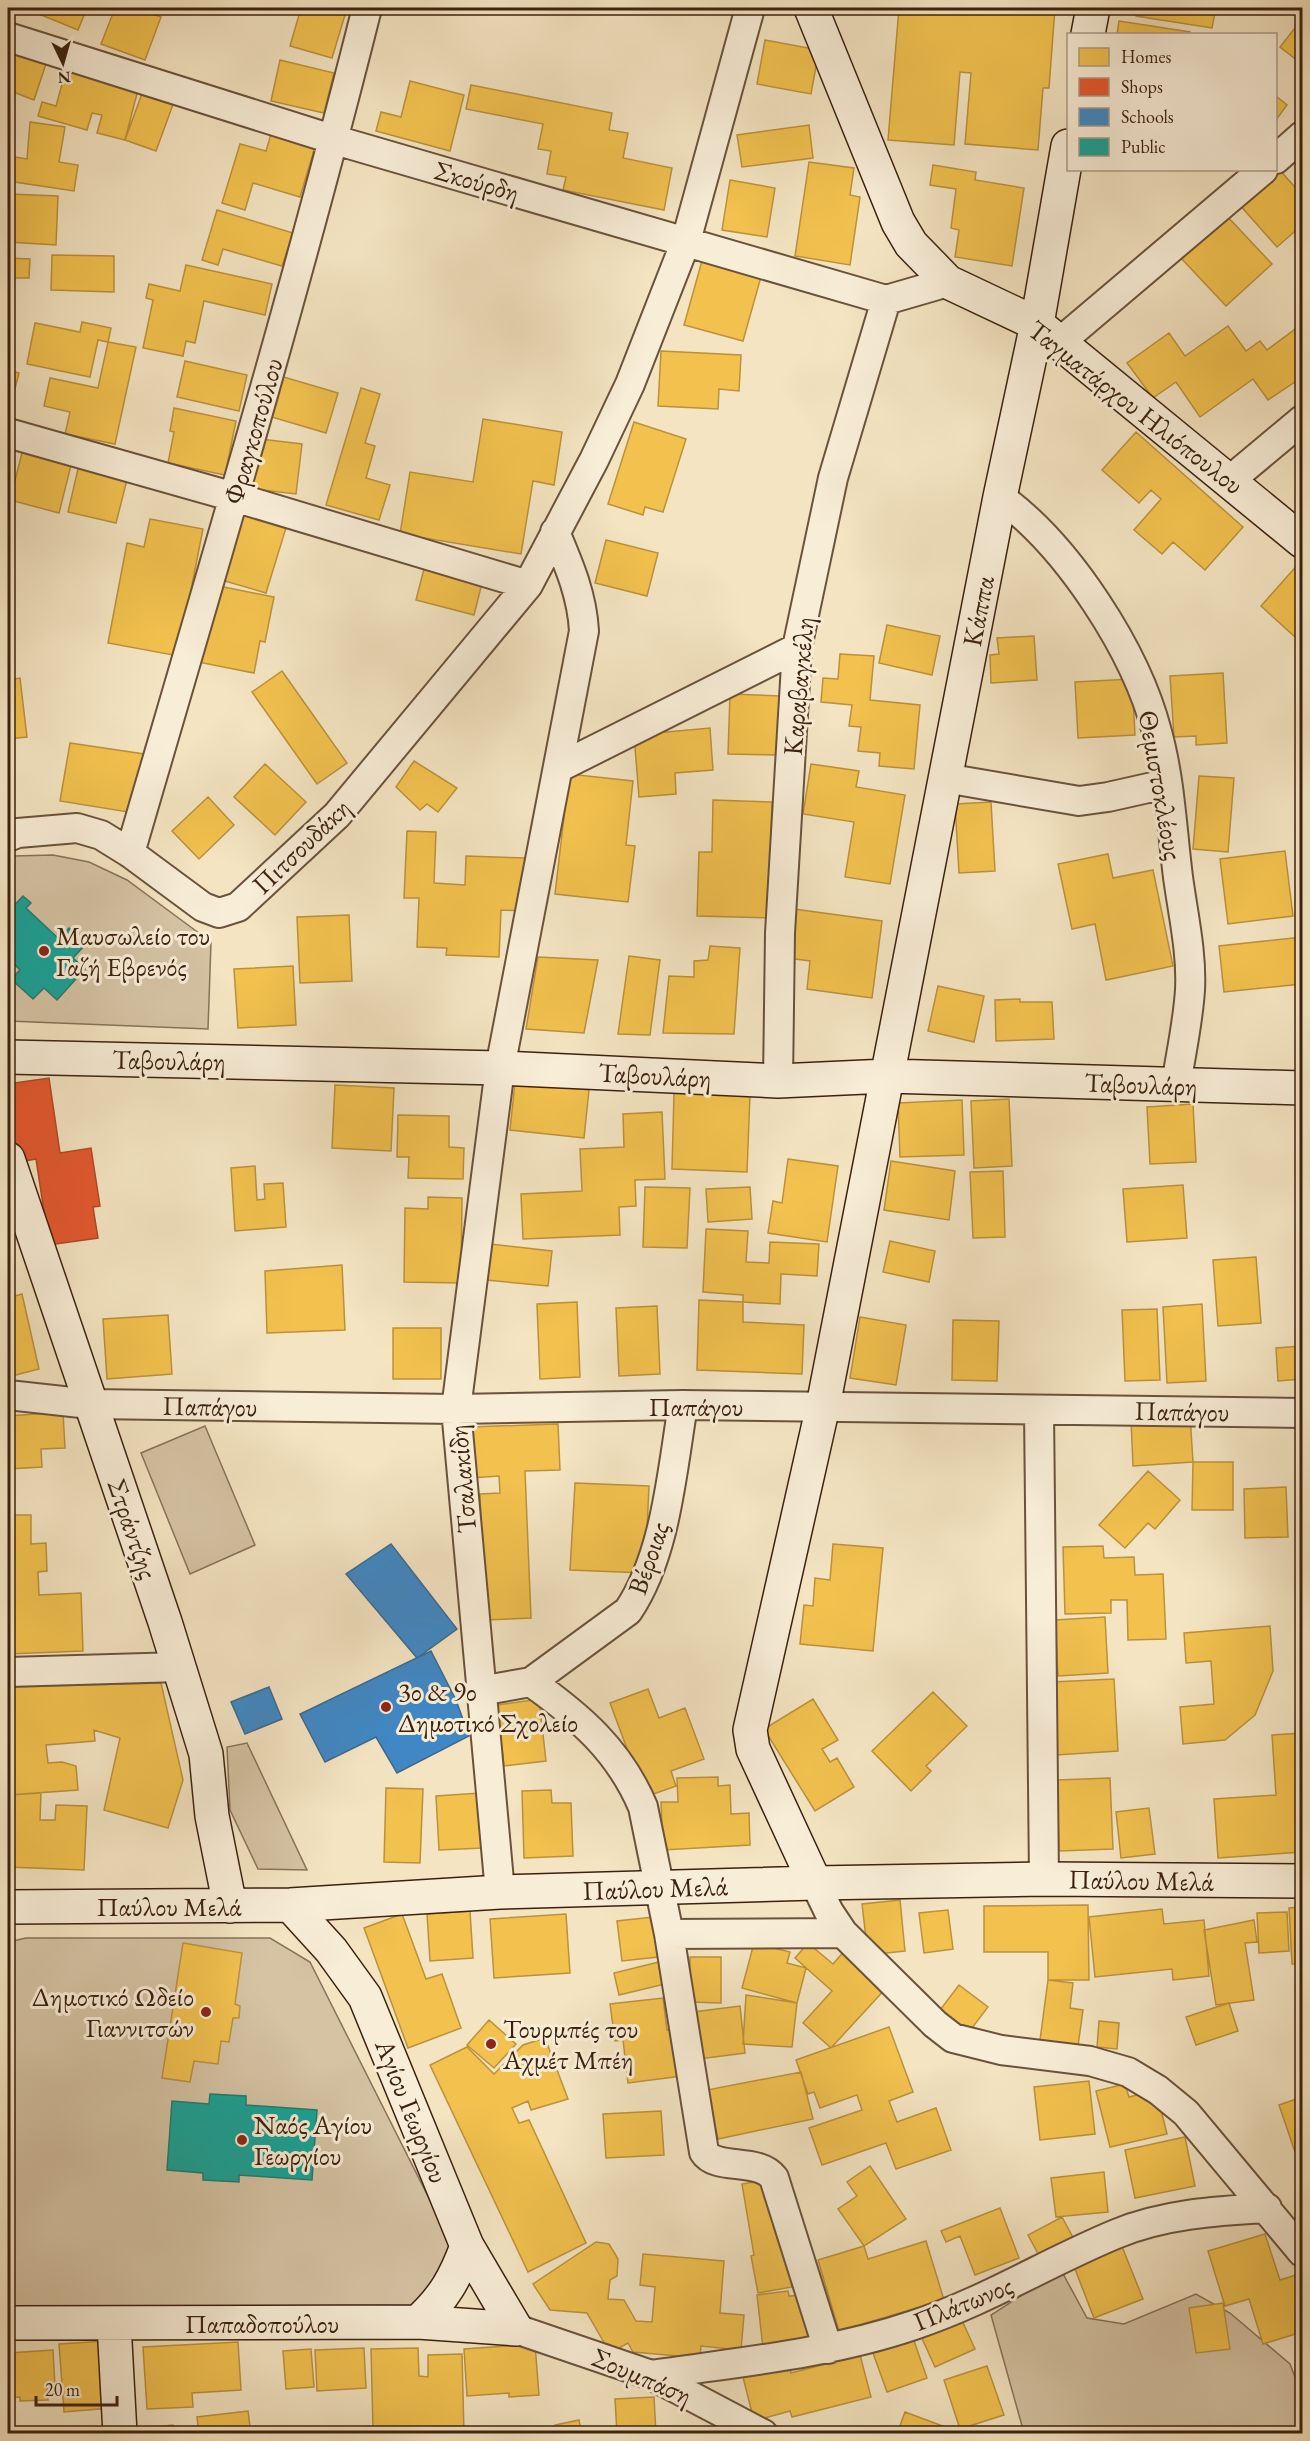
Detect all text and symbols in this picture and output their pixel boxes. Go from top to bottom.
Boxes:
north arrow [33,33,93,93]
legend [1067,33,1277,171]
text: Homes [1121,45,1172,68]
text: N [57,66,72,88]
text: Shops [1121,75,1163,98]
text: Schools [1121,105,1174,128]
text: Public [1121,135,1165,158]
street label: Σκούρδη [431,152,523,210]
street label: Ταγματάρχου Ηλιόπουλου [1021,312,1251,502]
street label: Φραγκοπούλου [215,354,291,508]
street label: Κάππα [954,572,1002,649]
street label: Καραβαγκέλη [775,615,821,757]
street label: Θεμιστοκλέους [1131,707,1191,863]
street label: Πιτσουδάκη [244,790,358,902]
place label: Μαυσωλείο του Γαζή Εβρενός [56,918,210,984]
marker: Μαυσωλείο του Γαζή Εβρενός [37,944,51,958]
street label: Ταβουλάρη [112,1042,226,1078]
street label: Ταβουλάρη [598,1055,712,1095]
street label: Ταβουλάρη [1084,1065,1198,1103]
street label: Παπάγου [162,1388,258,1424]
street label: Παπάγου [649,1389,743,1424]
street label: Παπάγου [1134,1393,1230,1429]
street label: Τσαλακίδη [440,1423,484,1535]
street label: Στράντζης [100,1474,166,1584]
street label: Βέροιας [619,1517,677,1599]
place label: 3ο & 9ο Δημοτικό Σχολείο [398,1674,578,1740]
marker: 3ο & 9ο Δημοτικό Σχολείο [379,1700,393,1714]
street label: Παύλου Μελά [1068,1861,1215,1899]
street label: Παύλου Μελά [582,1868,729,1908]
street label: Παύλου Μελά [96,1889,242,1924]
place label: Δημοτικό Ωδείο Γιαννιτσών [32,1979,194,2045]
marker: Δημοτικό Ωδείο Γιαννιτσών [199,2005,213,2019]
place label: Τουρμπές του Αχμέτ Μπέη [502,2011,639,2077]
street label: Αγίου Γεωργίου [367,2033,457,2188]
marker: Τουρμπές του Αχμέτ Μπέη [484,2037,498,2051]
place label: Ναός Αγίου Γεωργίου [254,2107,372,2173]
marker: Ναός Αγίου Γεωργίου [235,2133,249,2147]
street label: Πλάτωνος [908,2267,1018,2339]
street label: Παπαδοπούλου [185,2306,339,2341]
street label: Σουμπάση [587,2339,697,2413]
scale bar [36,2369,117,2407]
text: 20 m [45,2378,80,2401]

